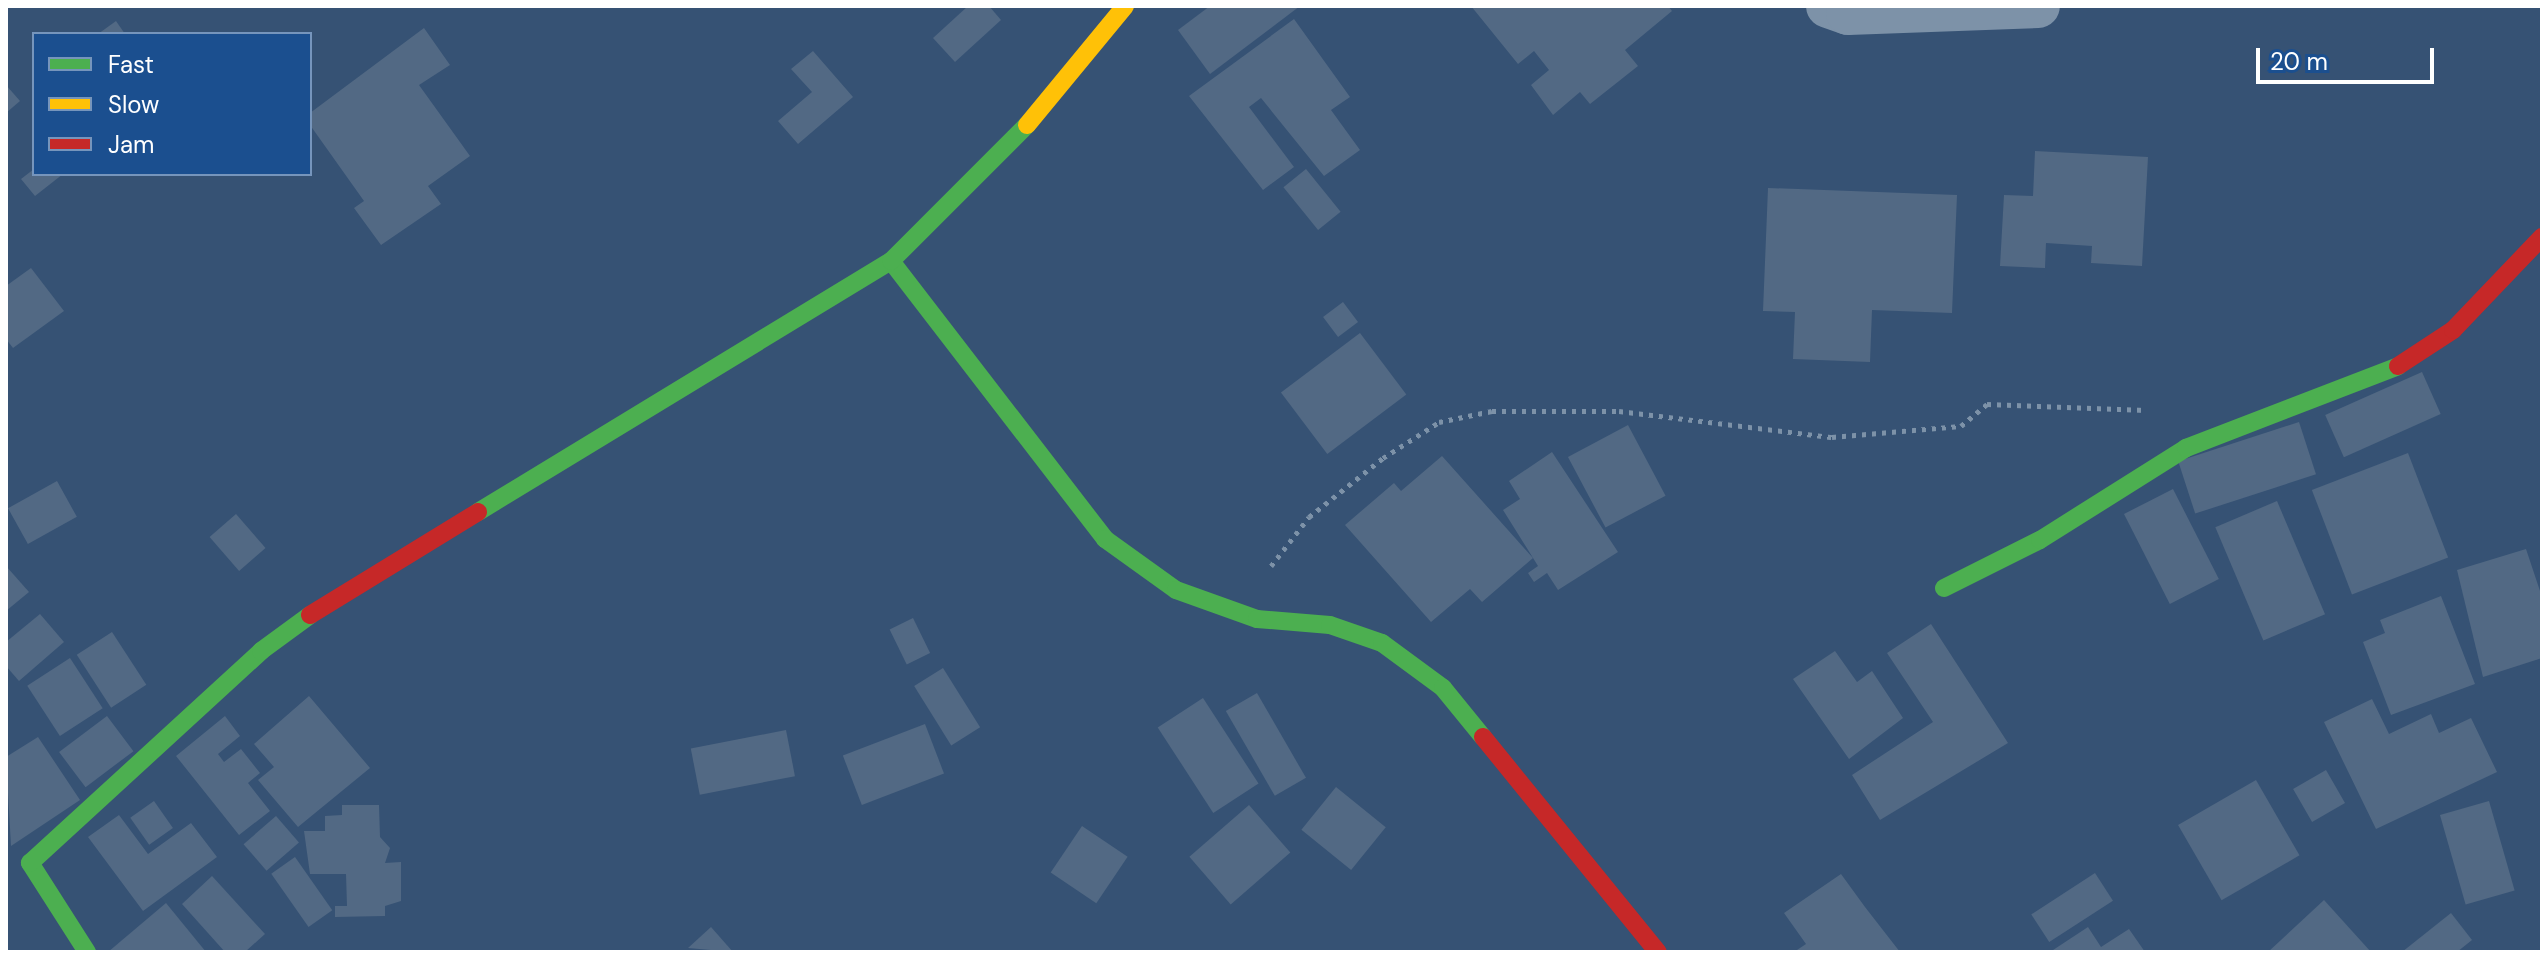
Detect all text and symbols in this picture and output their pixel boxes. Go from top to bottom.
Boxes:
legend [32,32,312,176]
scale bar [2260,32,2438,82]
text: 20 m [2270,46,2328,77]
text: Fast [108,49,154,80]
text: Slow [108,89,159,120]
text: Jam [108,129,154,160]

